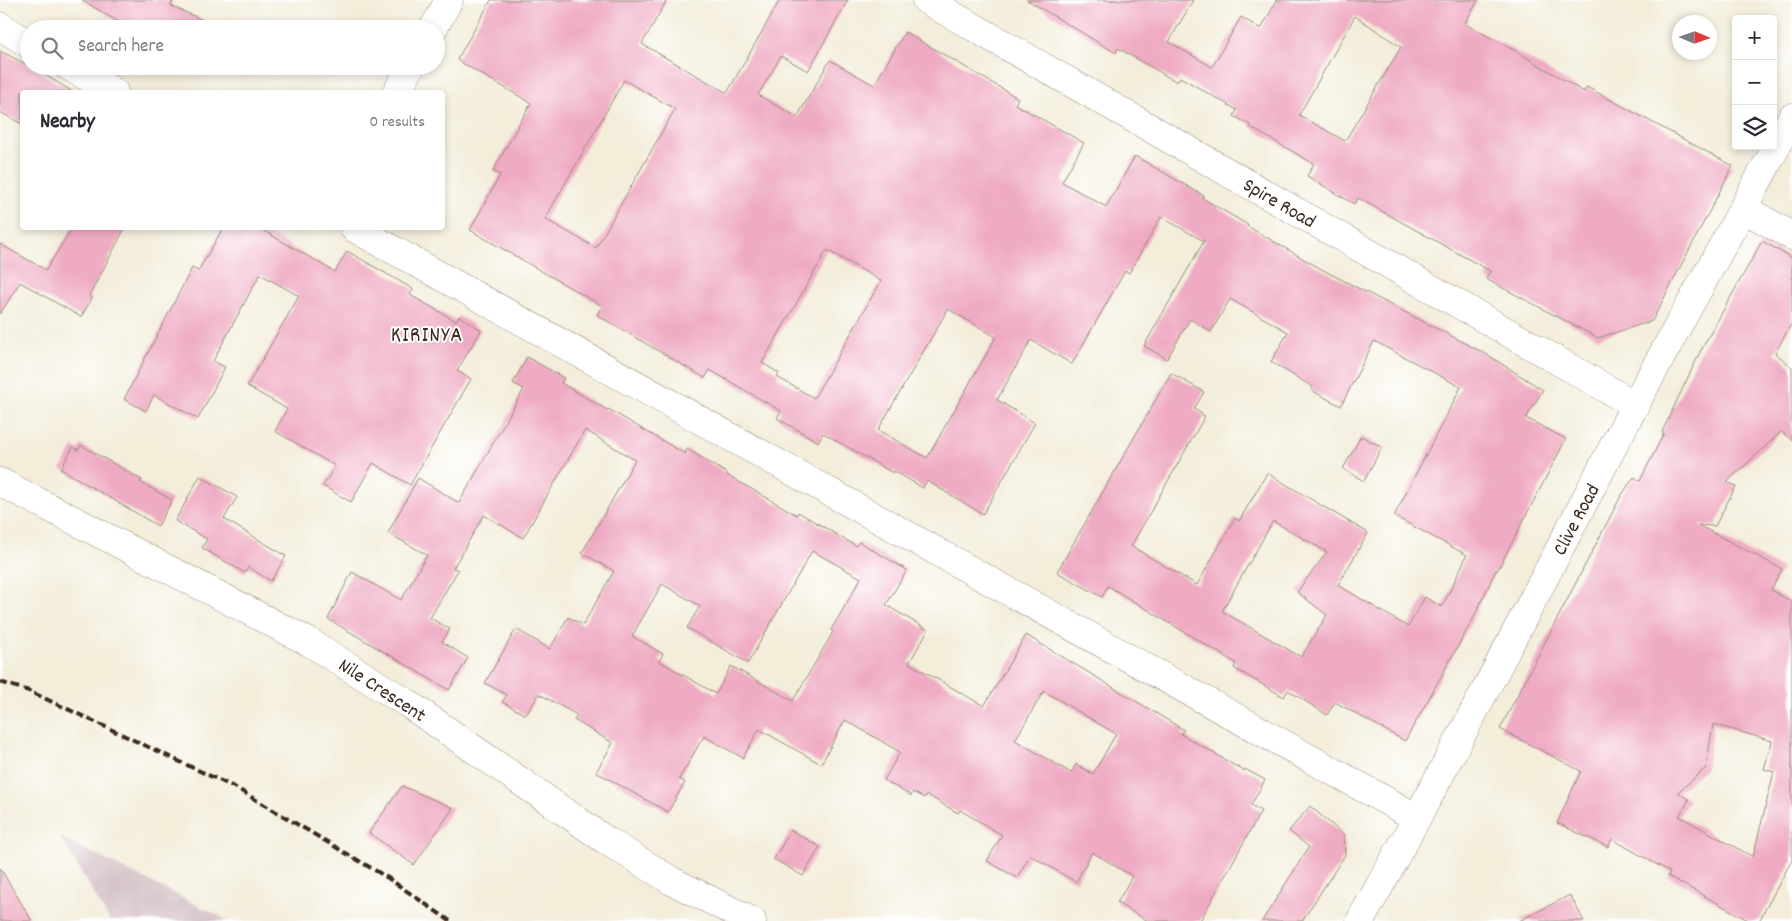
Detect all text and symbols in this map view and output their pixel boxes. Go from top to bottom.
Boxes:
north arrow [1672,15,1717,60]
map controls [1732,15,1777,150]
button: + [1732,15,1777,60]
search box [20,20,445,75]
icon: search [38,34,66,62]
text: Search here [78,34,164,61]
button: − [1732,60,1777,105]
button: layers [1732,105,1777,150]
text: Nearby [40,108,95,138]
text: 0 results [370,111,425,134]
street label: Spire Road [1237,172,1320,237]
district label: KIRINYA [391,321,463,352]
street label: Clive Road [1547,480,1608,561]
street label: Nile Crescent [332,653,431,730]

